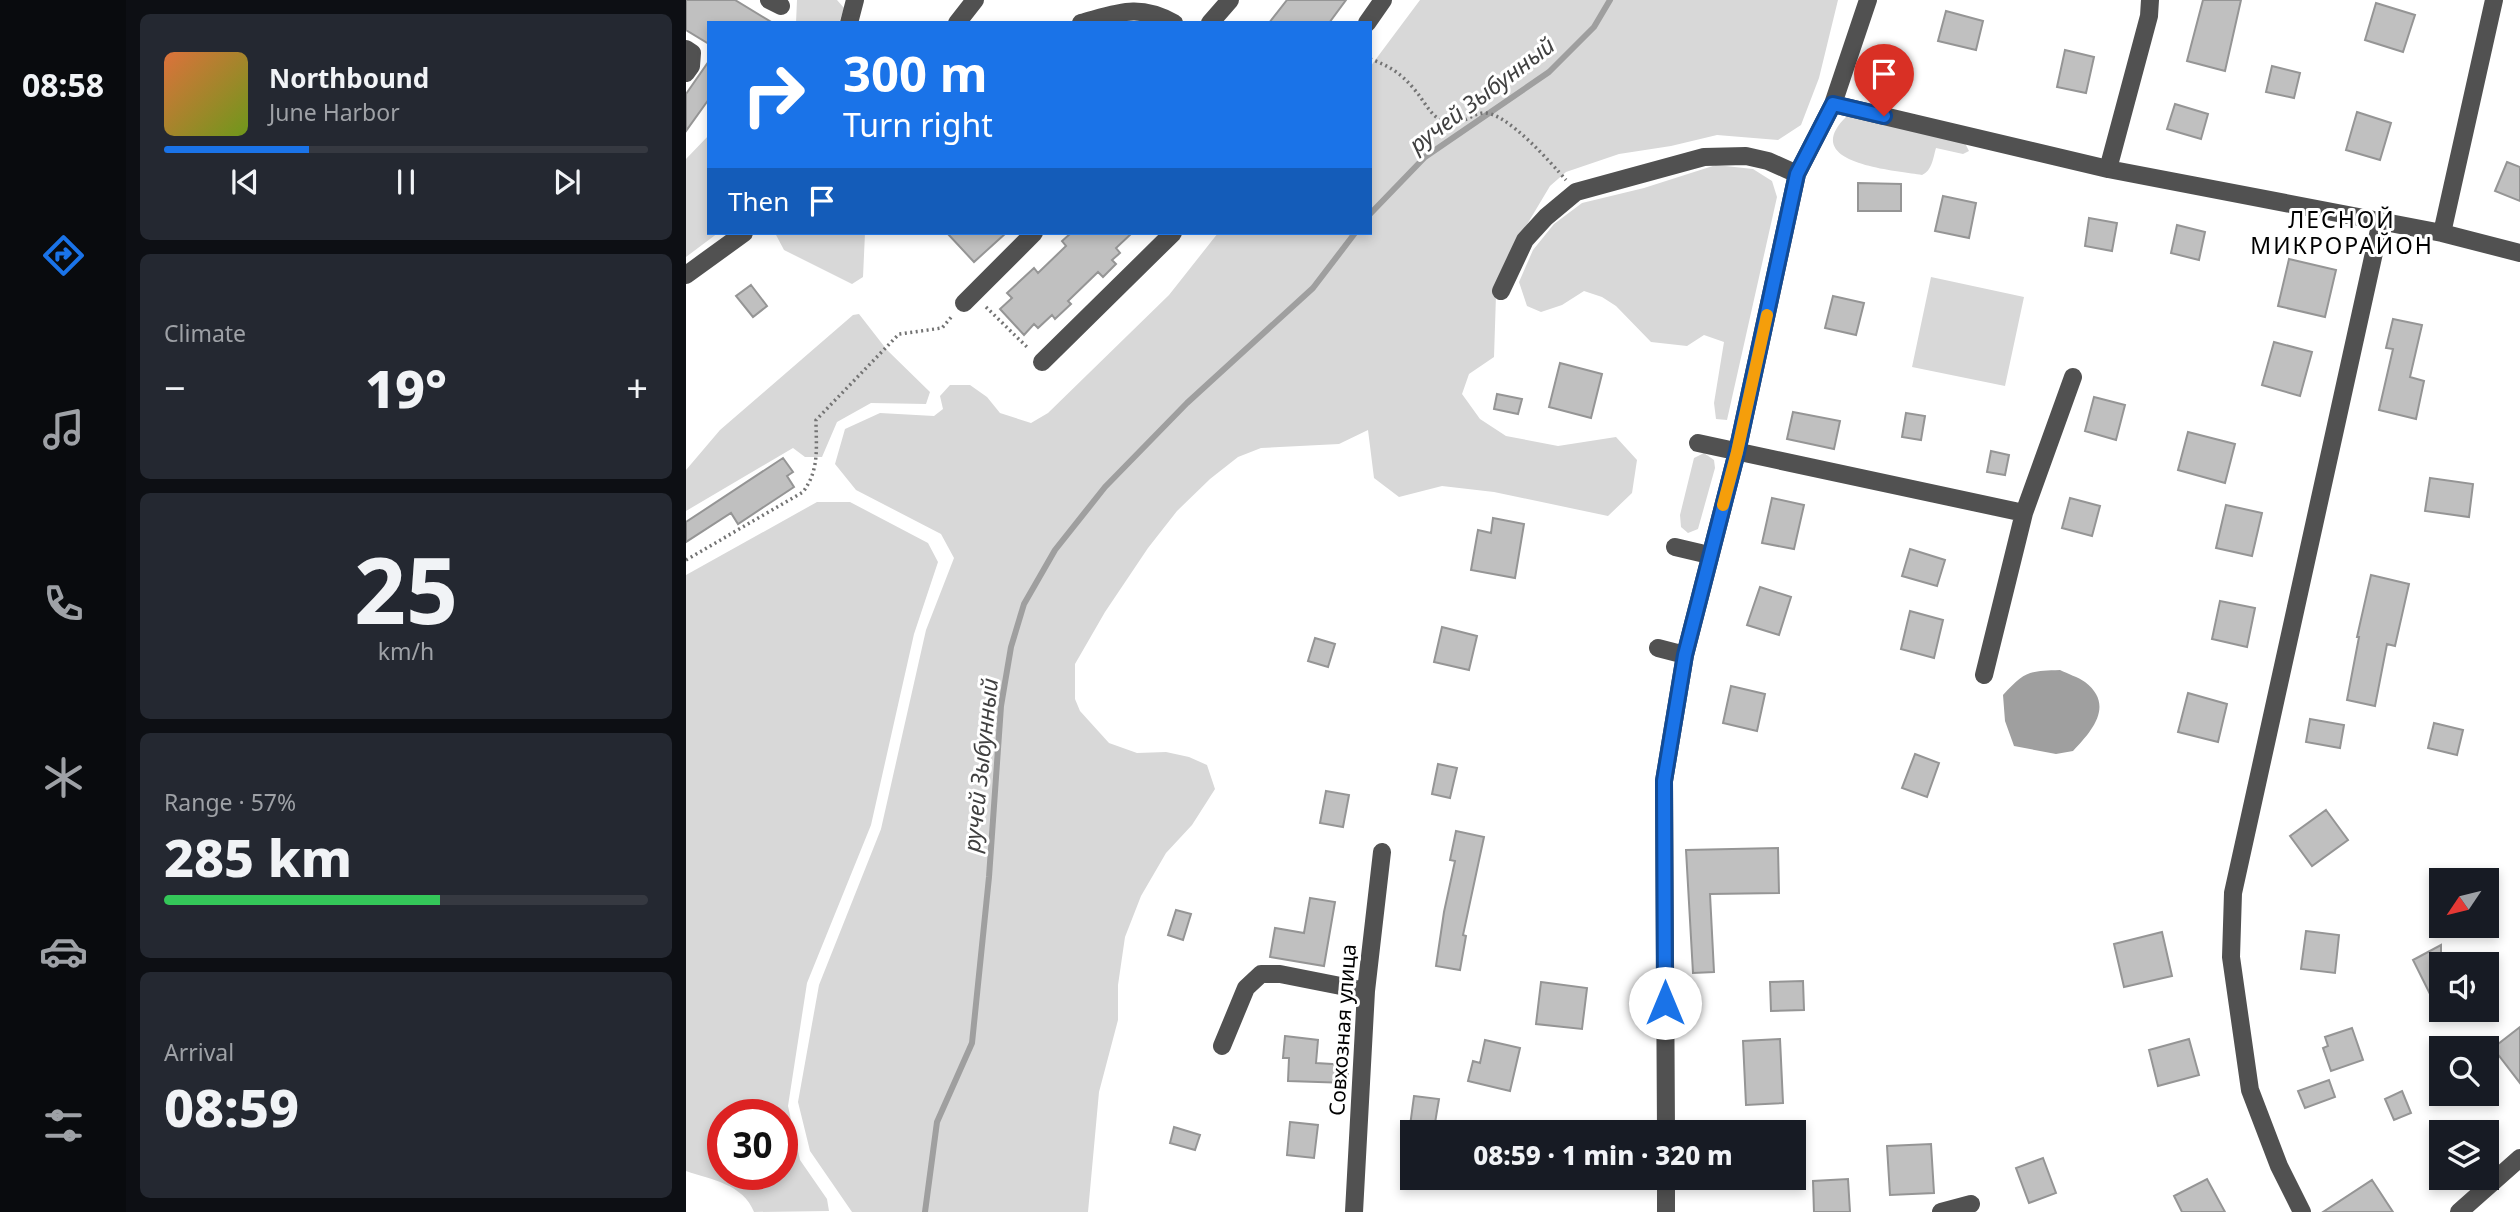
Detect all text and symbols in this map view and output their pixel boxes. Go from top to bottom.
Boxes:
water label: ручей Зыбунный [1401,29,1561,160]
text: 300 m [843,40,988,106]
pin [1854,44,1914,116]
icon: right [728,49,819,140]
icon: arrive [1865,55,1903,93]
text: Northbound [269,60,429,96]
text: 08:58 [22,63,104,106]
text: June Harbor [269,96,400,128]
text: Turn right [843,103,993,146]
icon: previous [226,163,264,201]
icon: pause [387,163,425,201]
icon: next [548,163,586,201]
icon: arrive [803,182,841,220]
text: Then [728,183,789,219]
district label: ЛЕСНОЙ МИКРОРАЙОН [2250,203,2434,261]
icon: directions [39,231,88,280]
text: Climate [164,317,246,349]
text: 19° [365,352,447,423]
text: − [164,361,186,413]
text: + [626,361,648,413]
icon: music [39,405,88,454]
text: 25 [354,527,458,651]
icon: phone [39,579,88,628]
text: km/h [378,635,434,667]
water label: ручей Зыбунный [955,676,1005,854]
icon: climate [39,753,88,802]
text: Range · 57% [164,786,296,818]
text: 285 km [164,821,352,892]
north arrow [2429,868,2499,938]
map controls [2429,868,2499,1190]
icon: car [39,927,88,976]
street label: Совхозная улица [1322,943,1362,1117]
button: sound [2429,952,2499,1022]
position arrow [1628,966,1702,1040]
text: Arrival [164,1036,234,1068]
button: search [2429,1036,2499,1106]
text: 08:59 [164,1071,299,1142]
speed limit sign: 30 [707,1099,798,1190]
icon: filters [39,1101,88,1150]
button: layers [2429,1120,2499,1190]
text: 08:59 · 1 min · 320 m [1473,1137,1733,1173]

